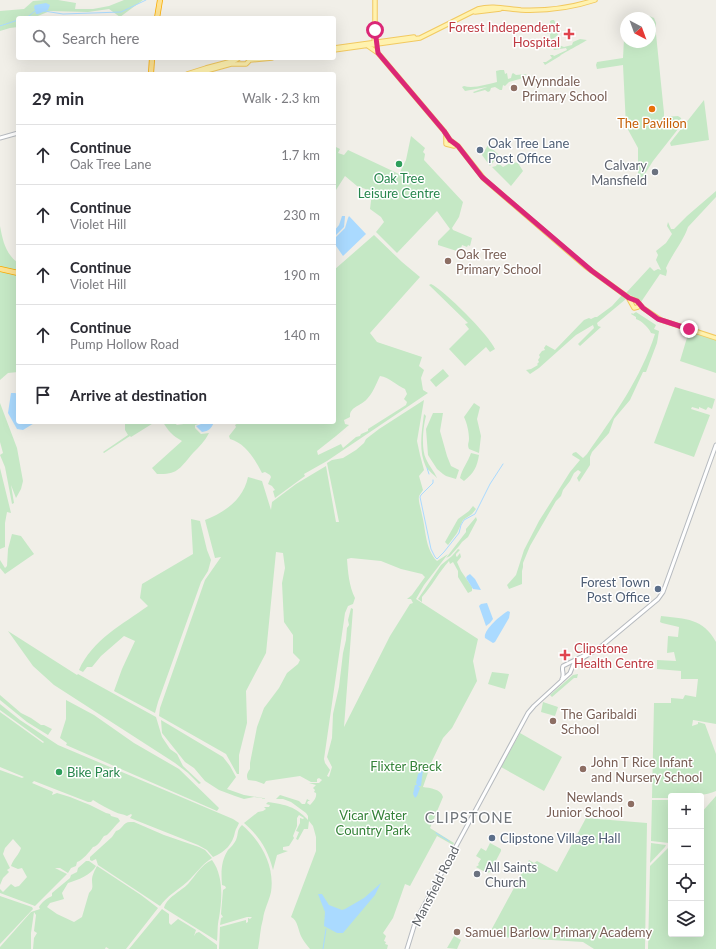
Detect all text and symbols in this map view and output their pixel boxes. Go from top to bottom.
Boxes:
north arrow [620,12,656,48]
search box [16,16,336,60]
place label: Forest Independent Hospital [449,19,560,50]
route start [366,21,384,39]
icon: search [30,27,52,49]
marker: Forest Independent Hospital [563,28,575,40]
text: Search here [62,29,139,47]
place label: Wynndale Primary School [522,73,607,104]
marker: Wynndale Primary School [509,83,519,93]
text: 29 min [32,88,84,109]
text: Walk · 2.3 km [242,90,320,106]
marker: The Pavilion [647,104,657,114]
place label: The Pavilion [617,115,687,131]
place label: Oak Tree Lane Post Office [488,135,569,166]
text: Continue [70,138,131,156]
icon: ahead [32,144,54,166]
marker: Oak Tree Lane Post Office [475,145,485,155]
text: 1.7 km [281,147,320,163]
text: Oak Tree Lane [70,156,151,172]
place label: Calvary Mansfield [591,157,647,188]
marker: Oak Tree Leisure Centre [394,159,404,169]
marker: Calvary Mansfield [650,167,660,177]
place label: Oak Tree Leisure Centre [358,170,440,201]
text: Continue [70,198,131,216]
icon: ahead [32,204,54,226]
text: 230 m [283,207,320,223]
text: Violet Hill [70,216,126,232]
place label: Oak Tree Primary School [456,246,541,277]
marker: Oak Tree Primary School [443,256,453,266]
text: Continue [70,258,131,276]
icon: ahead [32,264,54,286]
text: 190 m [283,267,320,283]
text: Violet Hill [70,276,126,292]
text: Continue [70,318,131,336]
route end [680,320,698,338]
icon: ahead [32,324,54,346]
text: 140 m [283,327,320,343]
text: Pump Hollow Road [70,336,179,352]
icon: arrive [32,384,54,406]
text: Arrive at destination [70,386,207,404]
place label: Forest Town Post Office [580,574,650,605]
marker: Forest Town Post Office [653,584,663,594]
place label: Clipstone Health Centre [574,640,654,671]
marker: Clipstone Health Centre [559,649,571,661]
place label: The Garibaldi School [561,706,637,737]
marker: The Garibaldi School [548,716,558,726]
place label: John T Rice Infant and Nursery School [591,754,702,785]
park label: Flixter Breck [370,758,442,774]
place label: Bike Park [67,764,121,780]
marker: John T Rice Infant and Nursery School [578,764,588,774]
marker: Bike Park [54,767,64,777]
place label: Newlands Junior School [547,789,623,820]
map controls [668,793,704,937]
button: + [668,793,704,829]
marker: Newlands Junior School [626,799,636,809]
park label: Vicar Water Country Park [336,807,411,838]
district label: CLIPSTONE [425,808,513,826]
button: − [668,829,704,865]
place label: Clipstone Village Hall [500,830,620,846]
marker: Clipstone Village Hall [487,833,497,843]
street label: Mansfield Road [408,843,462,929]
place label: All Saints Church [485,859,538,890]
button: locate [668,865,704,901]
marker: All Saints Church [472,869,482,879]
button: layers [668,901,704,937]
place label: Samuel Barlow Primary Academy [465,924,652,940]
marker: Samuel Barlow Primary Academy [452,927,462,937]

